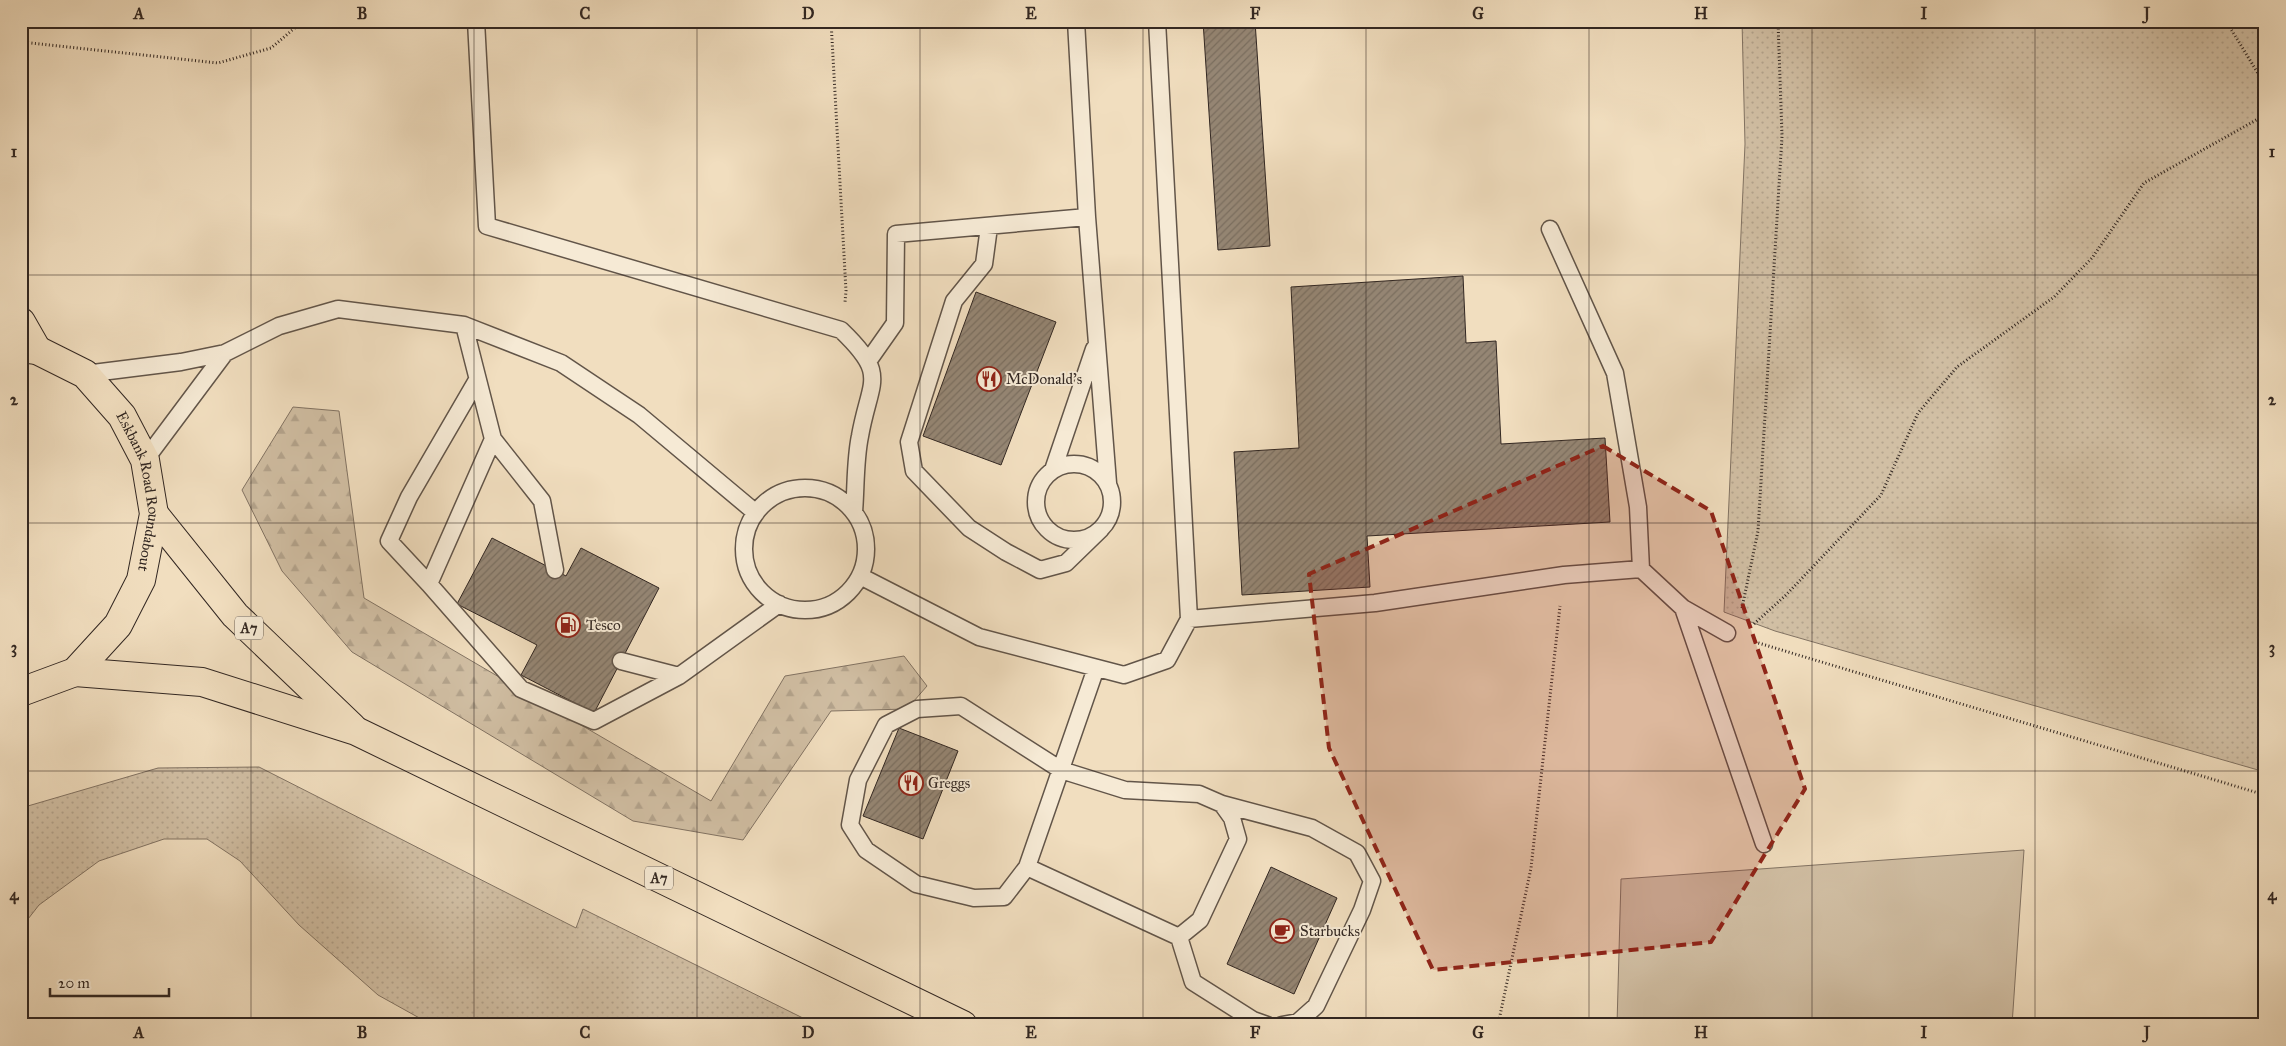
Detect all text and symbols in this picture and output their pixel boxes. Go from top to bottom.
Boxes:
text: A [133,4,145,23]
text: B [357,4,367,23]
text: C [580,4,591,23]
text: D [802,4,815,23]
text: E [1025,4,1037,23]
text: F [1250,4,1261,23]
text: G [1472,4,1484,23]
text: H [1694,4,1708,23]
text: I [1921,4,1928,23]
text: J [2142,4,2151,24]
text: 1 [11,142,18,161]
text: 1 [2269,142,2276,161]
restaurant icon: McDonald's [976,366,1002,392]
place label: McDonald's [1006,370,1082,388]
text: 2 [10,390,19,409]
text: 2 [2268,390,2277,409]
street label: Eskbank Road Roundabout [112,408,163,574]
fuel station icon: Tesco [555,612,581,638]
road number: A7 [235,616,263,640]
place label: Tesco [586,616,621,634]
text: 3 [11,638,17,658]
text: 3 [2269,638,2275,658]
restaurant icon: Greggs [898,770,924,796]
place label: Greggs [928,774,970,792]
road number: A7 [645,866,673,890]
text: 4 [10,885,20,905]
text: 4 [2268,885,2278,905]
cafe icon: Starbucks [1269,918,1295,944]
place label: Starbucks [1300,922,1360,940]
scale bar [50,966,169,998]
text: 20 m [58,974,90,992]
text: A [133,1023,145,1042]
text: B [357,1023,367,1042]
text: C [580,1023,591,1042]
text: D [802,1023,815,1042]
text: E [1025,1023,1037,1042]
text: F [1250,1023,1261,1042]
text: G [1472,1023,1484,1042]
text: H [1694,1023,1708,1042]
text: I [1921,1023,1928,1042]
text: J [2142,1023,2151,1043]

